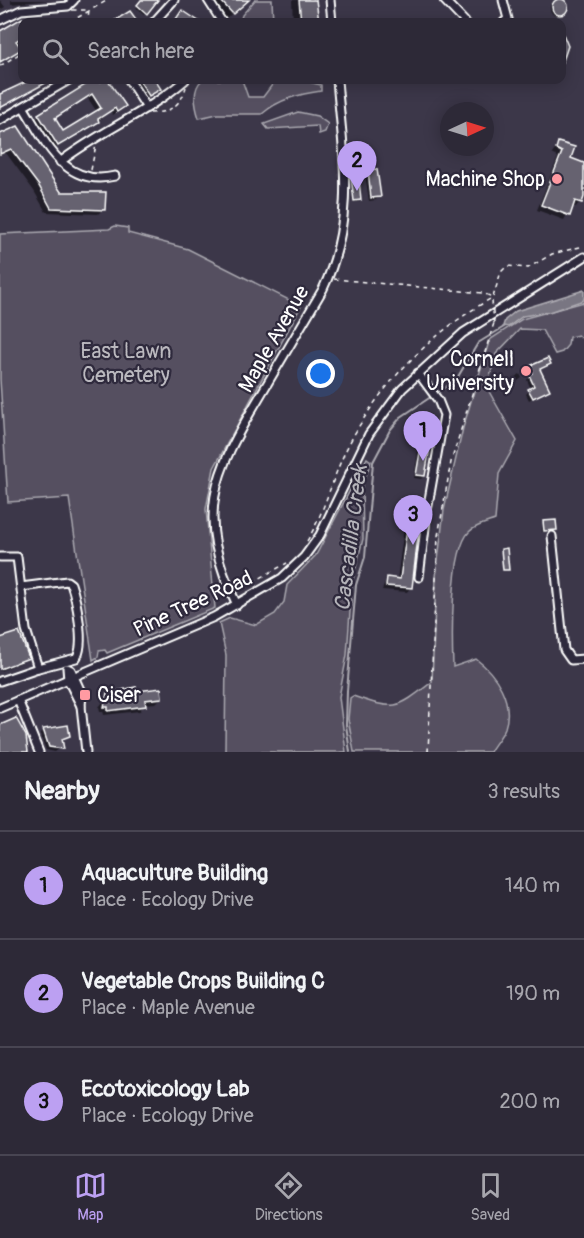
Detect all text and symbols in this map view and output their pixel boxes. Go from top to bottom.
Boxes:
search box [18,18,566,84]
icon: search [39,35,72,68]
text: Search here [87,37,194,65]
north arrow [440,102,494,156]
pin: 2 [338,142,376,191]
place label: Machine Shop [426,166,545,193]
marker: Machine Shop [550,172,564,186]
street label: Maple Avenue [232,280,316,397]
park label: East Lawn Cemetery [81,338,171,389]
place label: Cornell University [426,346,514,397]
your location [306,359,335,388]
marker: Cornell University [519,364,533,378]
pin: 1 [404,412,442,461]
water label: Cascadilla Creek [328,461,374,613]
pin: 3 [394,496,432,545]
street label: Pine Tree Road [129,565,257,643]
place label: Ciser [97,682,141,709]
marker: Ciser [78,688,92,702]
text: Nearby [24,775,100,807]
text: 3 results [488,779,560,804]
text: Aquaculture Building [81,859,268,887]
text: 1 [40,873,47,898]
text: 140 m [505,873,560,898]
text: Place · Ecology Drive [81,887,254,912]
text: Vegetable Crops Building C [81,967,325,995]
text: 2 [38,981,49,1006]
text: 190 m [506,981,560,1006]
text: Place · Maple Avenue [81,995,255,1020]
text: Ecotoxicology Lab [81,1075,250,1103]
text: 3 [38,1089,49,1114]
text: 200 m [499,1089,560,1114]
text: Place · Ecology Drive [81,1103,254,1128]
tab: Map [74,1169,107,1225]
tab: Directions [255,1169,323,1225]
tab: Saved [470,1169,510,1225]

